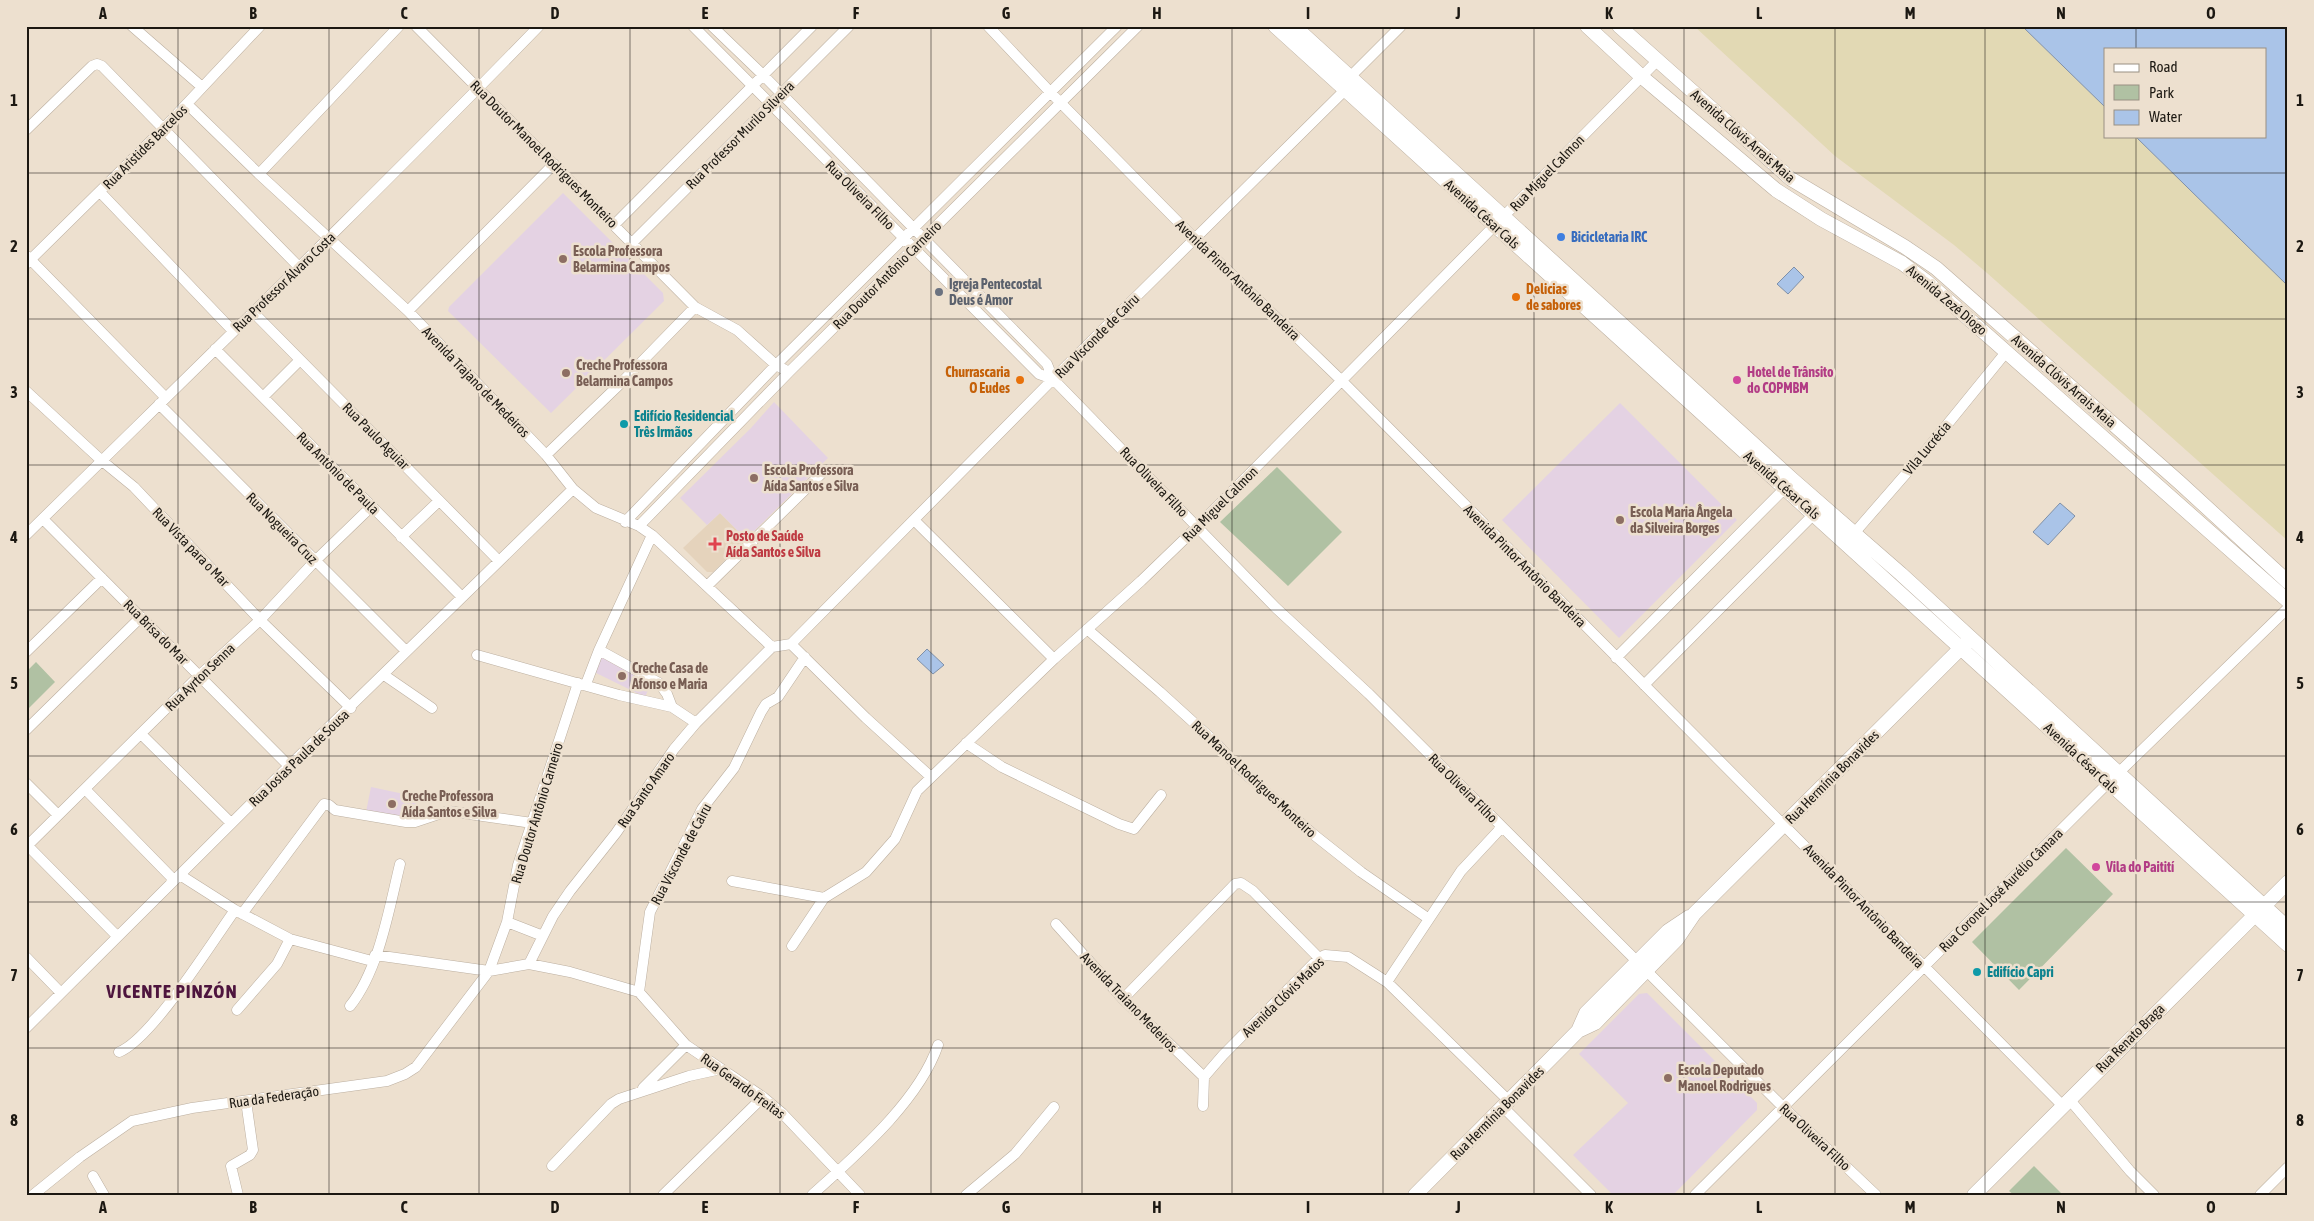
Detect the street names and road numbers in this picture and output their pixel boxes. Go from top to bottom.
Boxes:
street label: Rua Doutor Manoel Rodrigues Monteiro [467,77,621,231]
street label: Rua Professor Murilo Silveira [683,78,797,192]
street label: Avenida Clóvis Arrais Maia [1688,86,1798,186]
street label: Rua Aristides Barcelos [100,102,190,192]
street label: Rua Miguel Calmon [1507,132,1587,214]
street label: Rua Oliveira Filho [822,157,898,233]
street label: Avenida César Cals [1441,176,1523,252]
street label: Avenida Pintor Antônio Bandeira [1173,217,1303,343]
street label: Rua Doutor Antônio Carneiro [830,218,944,332]
street label: Rua Professor Álvaro Costa [230,229,338,335]
street label: Avenida Zezé Diogo [1904,262,1990,338]
street label: Rua Visconde de Cairu [1052,291,1142,381]
street label: Avenida Trajano de Medeiros [419,324,533,440]
street label: Avenida Clóvis Arrais Maia [2009,331,2119,431]
street label: Rua Paulo Aguiar [339,399,413,473]
street label: Vila Lucrécia [1900,418,1954,478]
street label: Rua Antônio de Paula [294,429,382,517]
street label: Rua Oliveira Filho [1117,444,1191,520]
street label: Avenida César Cals [1741,448,1823,522]
street label: Rua Miguel Calmon [1179,463,1261,545]
street label: Rua Nogueira Cruz [243,489,321,567]
street label: Avenida Pintor Antônio Bandeira [1461,502,1589,630]
street label: Rua Vista para o Mar [149,504,233,590]
street label: Rua Brisa do Mar [120,596,192,668]
street label: Rua Ayrton Senna [162,640,238,714]
street label: Rua Josias Paula de Sousa [246,706,352,810]
street label: Rua Manoel Rodrigues Monteiro [1189,717,1319,841]
street label: Avenida César Cals [2041,720,2121,796]
street label: Rua Hermínia Bonavides [1782,727,1882,827]
street label: Rua Doutor Antônio Carneiro [508,741,566,885]
street label: Rua Santo Amaro [614,749,678,831]
street label: Rua Oliveira Filho [1425,750,1501,826]
street label: Rua Visconde de Cairu [648,801,714,907]
street label: Rua Coronel José Aurélio Câmara [1936,825,2066,955]
street label: Avenida Pintor Antônio Bandeira [1801,841,1927,971]
street label: Avenida Traiano Medeiros [1077,949,1181,1055]
street label: Avenida Clóvis Matos [1239,954,1327,1040]
street label: Rua Renato Braga [2092,1000,2168,1076]
street label: Rua Gerardo Freitas [698,1050,788,1122]
street label: Rua Hermínia Bonavides [1447,1063,1547,1163]
street label: Rua da Federação [228,1083,320,1111]
street label: Rua Oliveira Filho [1776,1100,1854,1174]

